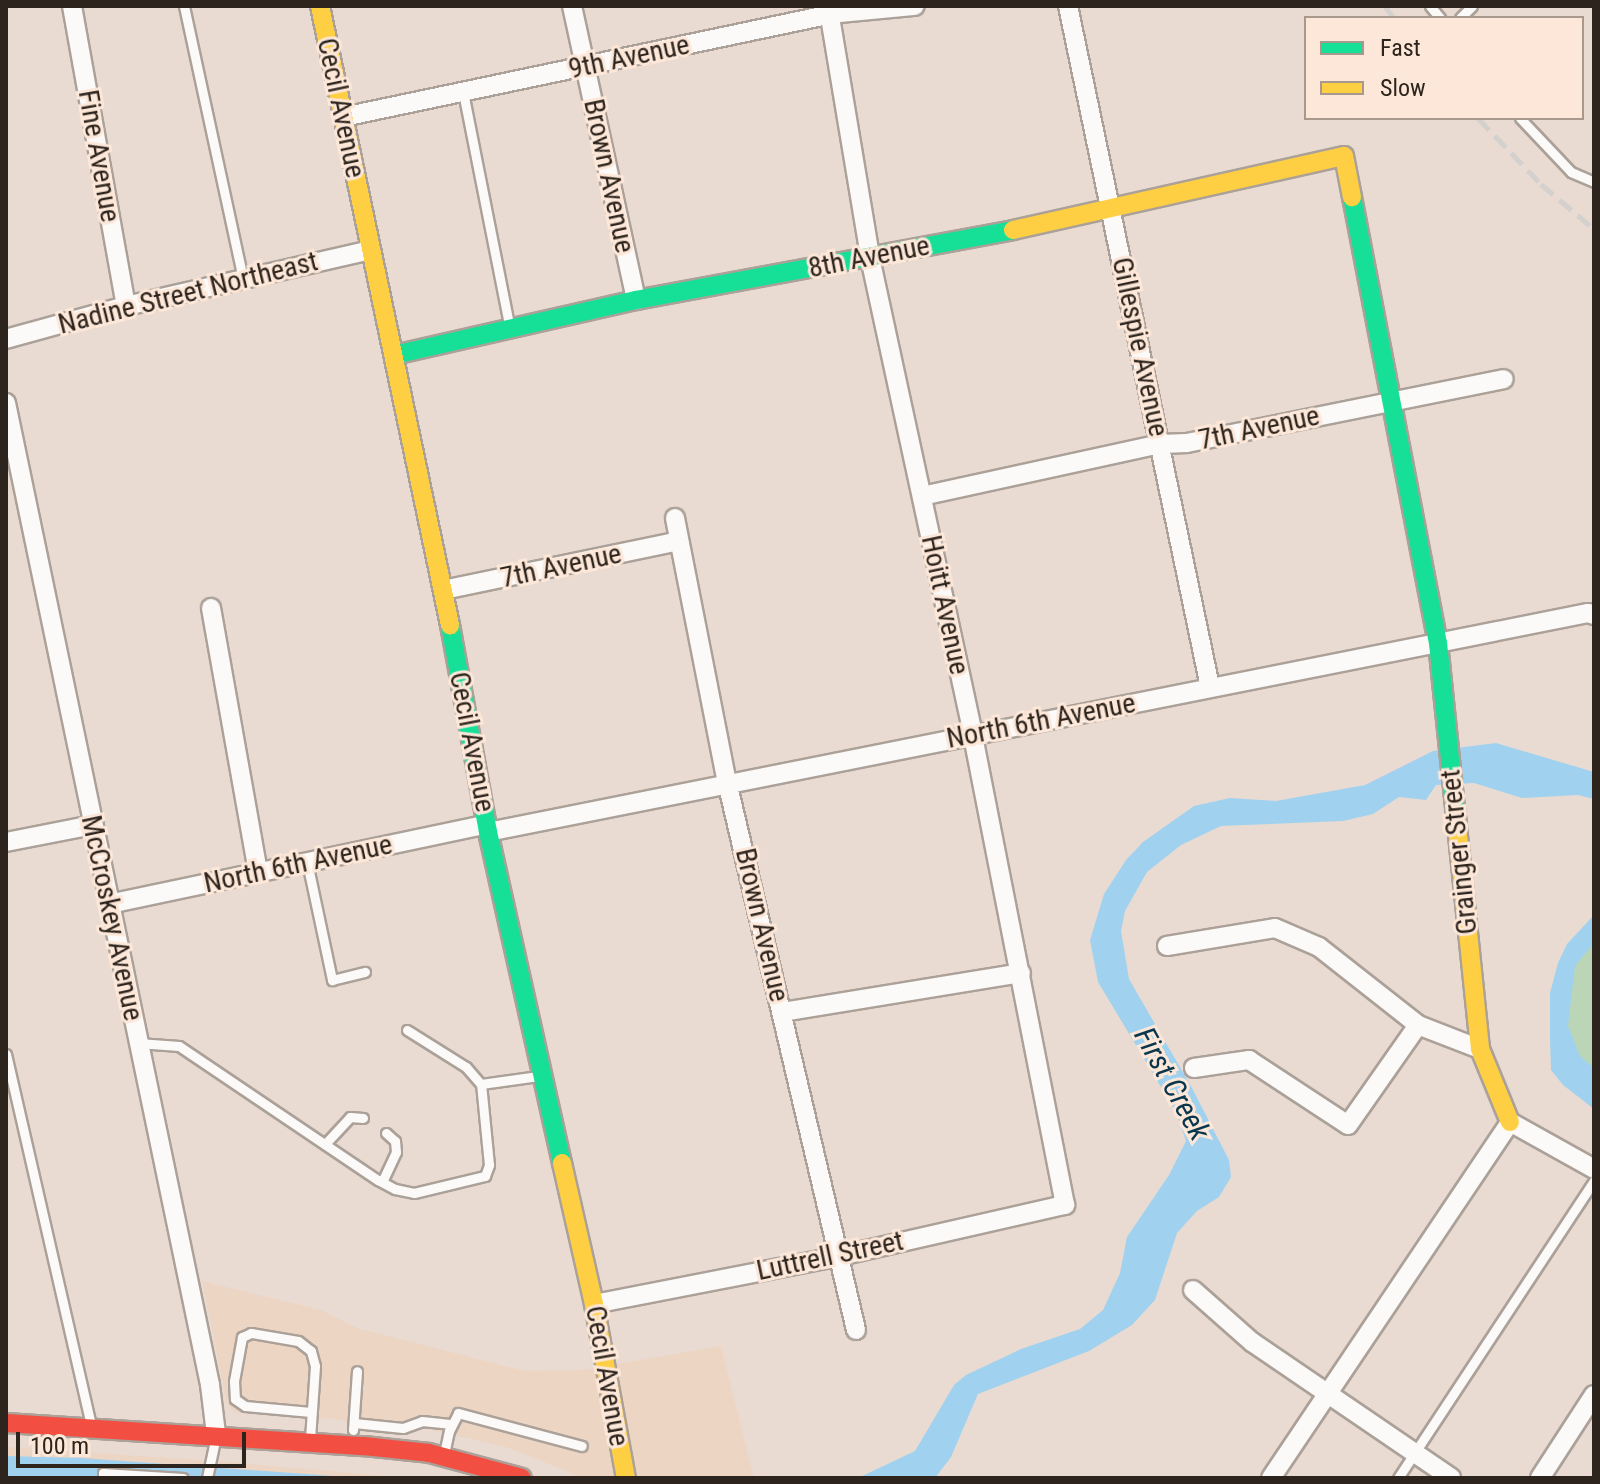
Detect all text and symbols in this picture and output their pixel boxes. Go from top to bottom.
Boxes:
legend [1304,16,1584,120]
street label: 9th Avenue [566,28,692,86]
text: Fast [1380,34,1421,62]
street label: Cecil Avenue [310,35,372,181]
text: Slow [1380,74,1426,102]
street label: Fine Avenue [71,87,127,225]
street label: Brown Avenue [576,96,642,256]
street label: 8th Avenue [806,229,932,285]
street label: Nadine Street Northeast [55,244,321,342]
street label: Gillespie Avenue [1105,254,1175,440]
street label: 7th Avenue [1196,399,1322,457]
street label: Hoitt Avenue [914,532,976,678]
street label: 7th Avenue [498,537,624,595]
street label: Cecil Avenue [442,669,502,815]
street label: North 6th Avenue [944,686,1138,756]
street label: Grainger Street [1434,768,1484,936]
street label: McCroskey Avenue [74,812,150,1024]
street label: North 6th Avenue [201,828,395,900]
street label: Brown Avenue [728,845,796,1005]
water label: First Creek [1126,1021,1218,1147]
street label: Luttrell Street [754,1224,906,1288]
street label: Cecil Avenue [578,1303,636,1449]
scale bar [20,1416,250,1466]
text: 100 m [30,1432,89,1460]

